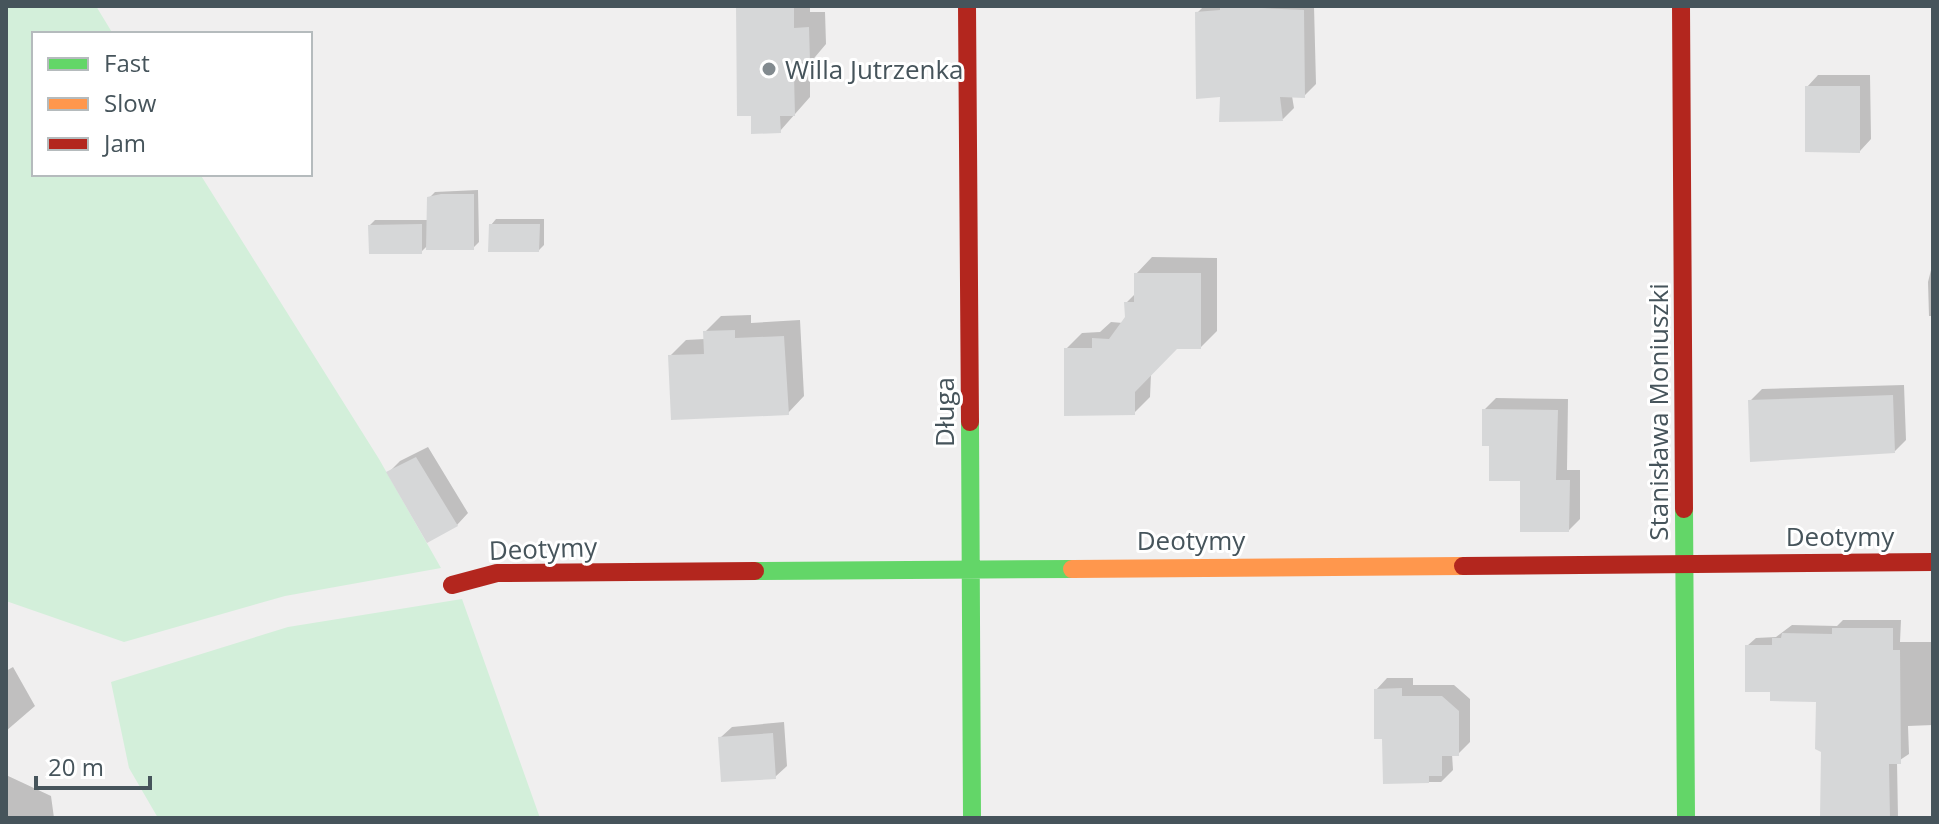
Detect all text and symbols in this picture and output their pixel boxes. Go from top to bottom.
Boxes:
legend [32,32,312,176]
text: Fast [104,46,150,79]
place label: Willa Jutrzenka [785,51,964,87]
marker: Willa Jutrzenka [760,60,778,78]
text: Slow [104,86,157,119]
text: Jam [102,126,146,159]
street label: Stanisława Moniuszki [1640,283,1676,541]
street label: Długa [926,377,962,447]
street label: Deotymy [1786,518,1895,554]
street label: Deotymy [1137,522,1246,558]
street label: Deotymy [488,528,599,568]
scale bar [36,740,150,790]
text: 20 m [48,750,104,783]

